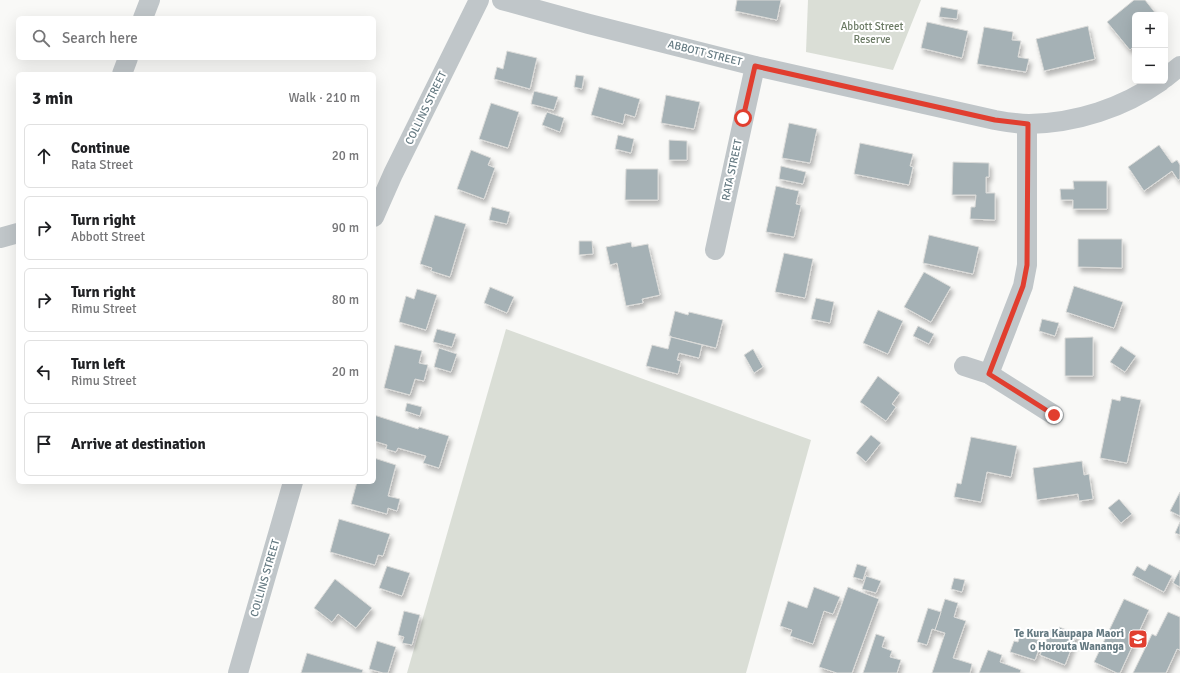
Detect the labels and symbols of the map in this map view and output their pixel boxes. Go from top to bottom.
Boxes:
park label: Abbott Street Reserve [841,20,904,46]
street label: ABBOTT STREET [666,37,744,69]
street label: COLLINS STREET [403,69,450,147]
route start [734,109,752,127]
street label: RATA STREET [719,138,745,202]
route end [1045,406,1063,424]
street label: COLLINS STREET [248,537,282,618]
place label: Te Kura Kaupapa Maori o Horouta Wananga [1014,627,1124,653]
school or university icon: Te Kura Kaupapa Maori o Horouta Wananga [1127,628,1149,650]

